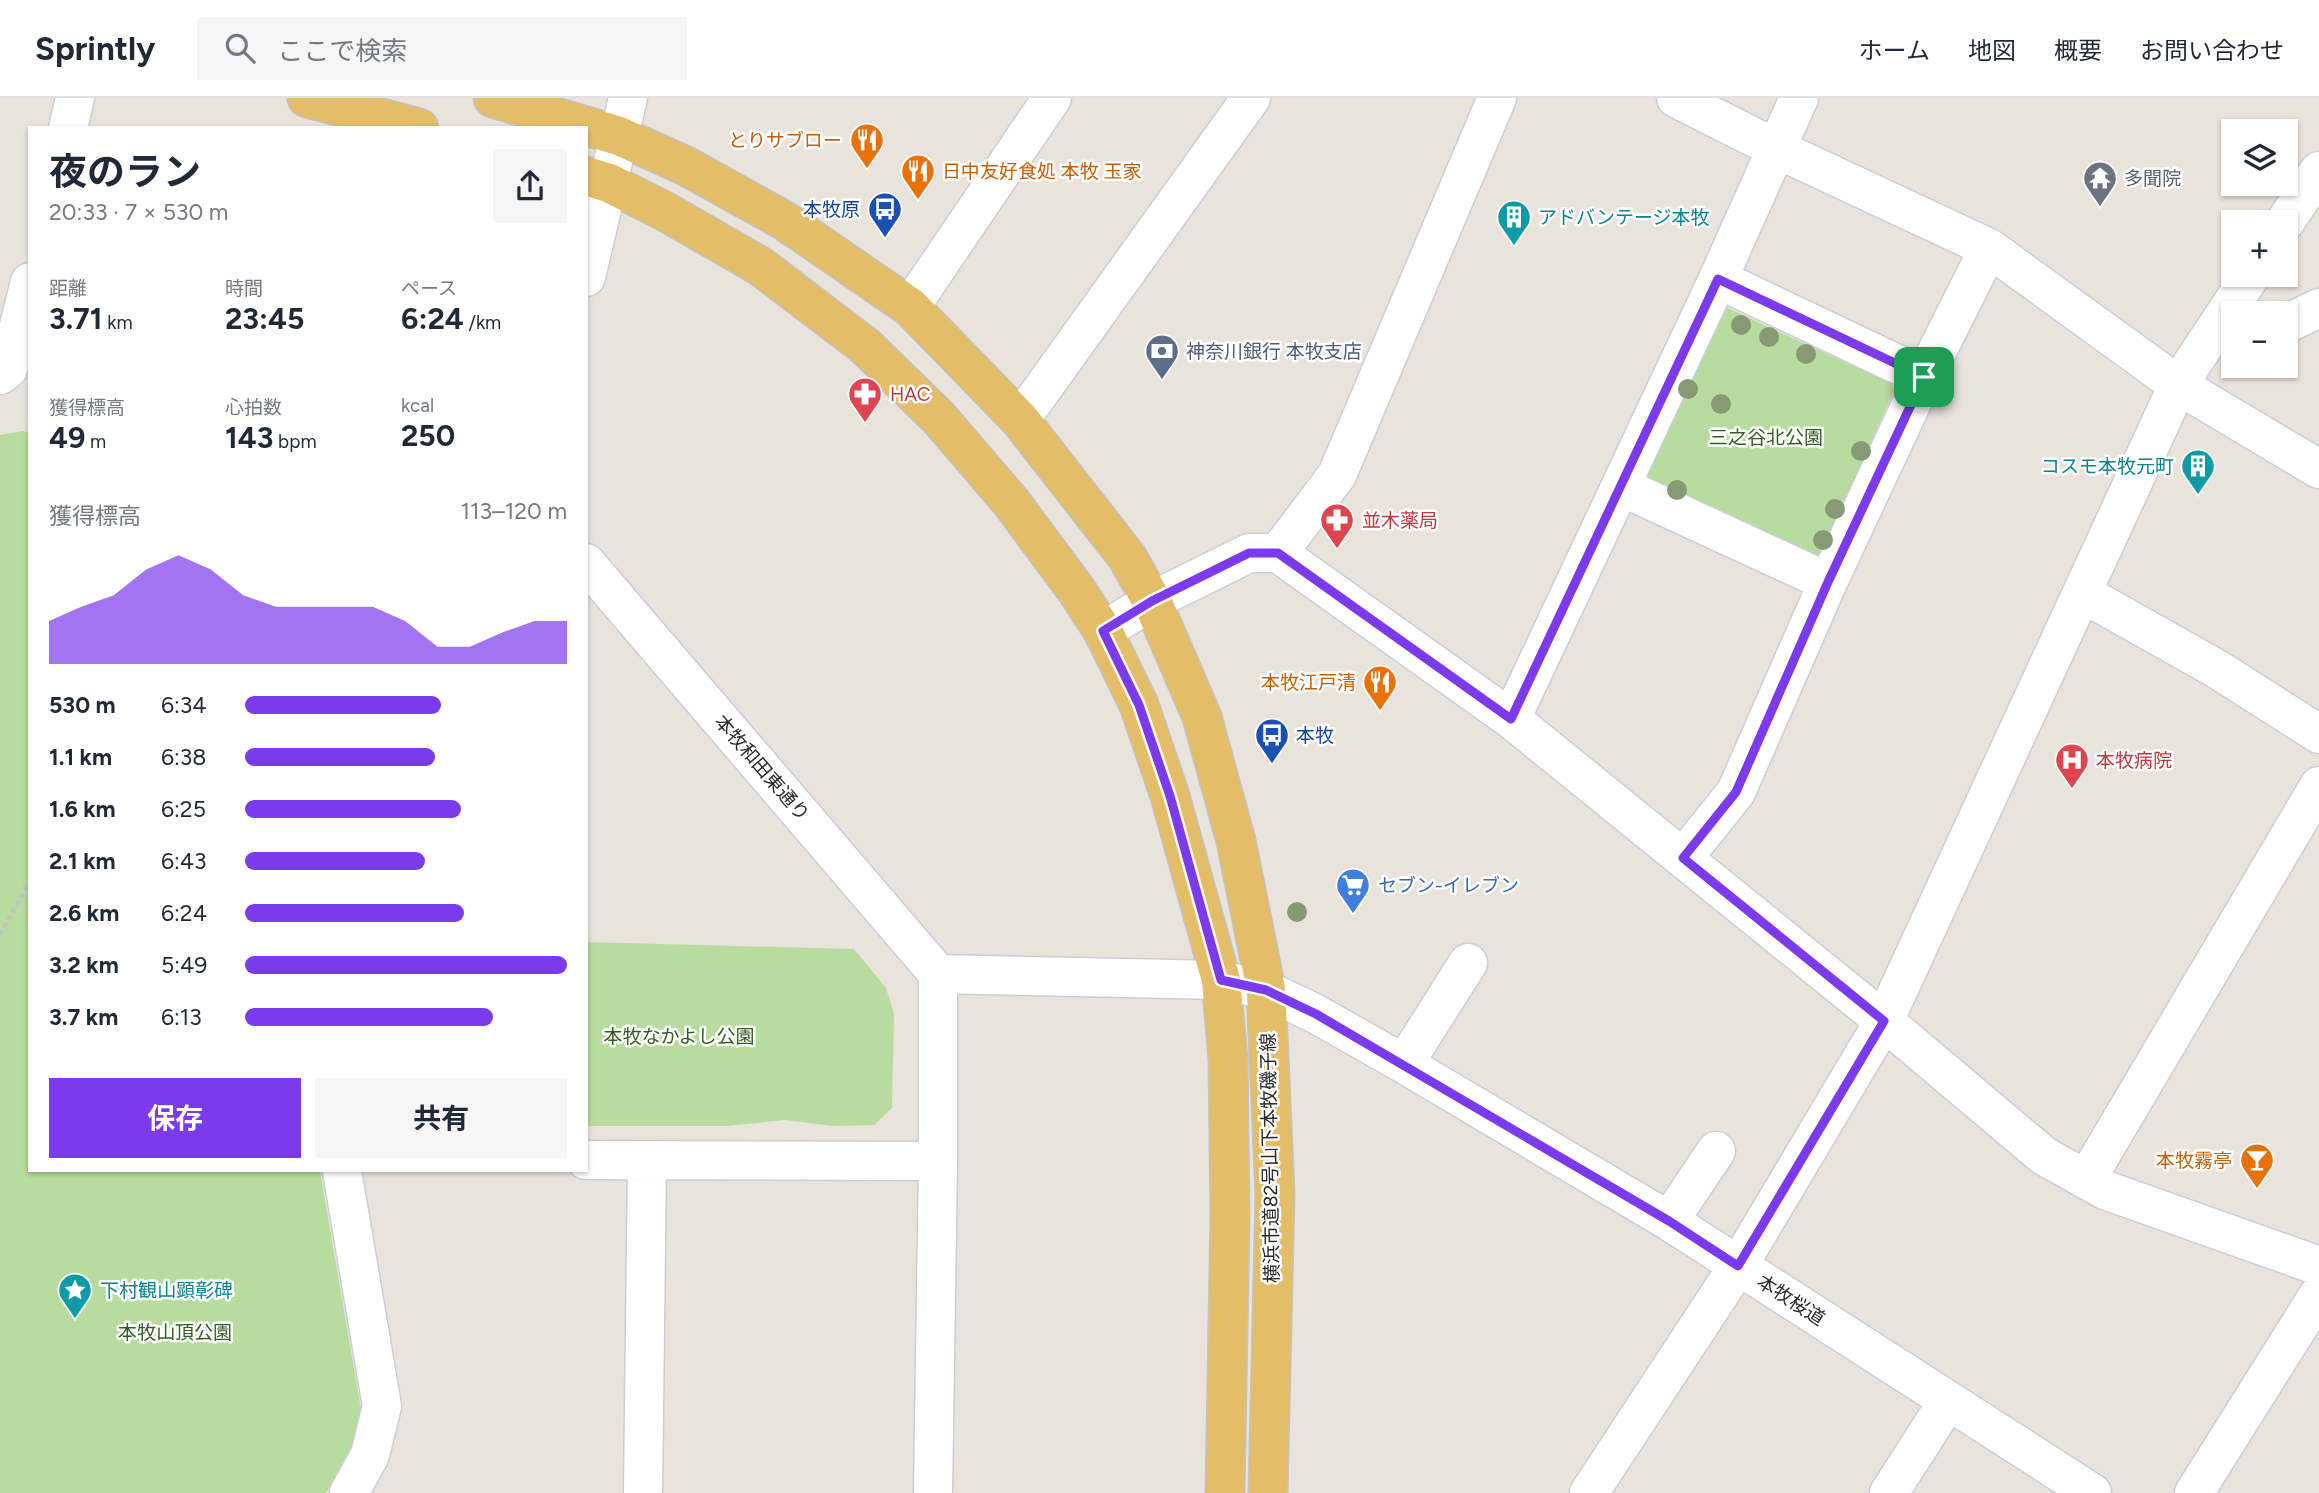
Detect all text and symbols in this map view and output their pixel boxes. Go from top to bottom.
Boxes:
search box [197,17,687,80]
text: Sprintly [35,29,155,68]
icon: search [221,29,259,67]
text: ここで検索 [277,35,407,67]
text: ホーム [1859,36,1930,65]
text: 地図 [1968,36,2016,65]
text: 概要 [2054,36,2102,65]
text: お問い合わせ [2140,36,2284,65]
map controls [2221,119,2298,378]
button: layers [2221,119,2298,196]
restaurant icon: とりサブロー [848,121,886,170]
place label: とりサブロー [728,129,842,152]
text: 夜のラン [49,149,201,195]
button: share [493,149,567,223]
restaurant icon: 日中友好食処 本牧 玉家 [899,152,937,201]
temple icon: 多聞院 [2081,159,2119,208]
place label: 日中友好食処 本牧 玉家 [942,160,1141,183]
place label: 多聞院 [2124,167,2181,190]
bus stop icon: 本牧原 [866,190,904,239]
text: 20:33 · 7 × 530 m [49,198,228,226]
place label: 本牧原 [803,198,860,221]
building icon: アドバンテージ本牧 [1495,198,1533,247]
place label: アドバンテージ本牧 [1538,206,1710,229]
button: + [2221,210,2298,287]
text: 距離 [49,277,87,300]
text: 時間 [225,277,263,300]
text: ペース [401,277,457,300]
text: 3.71 [49,300,102,337]
text: 23:45 [225,300,305,337]
text: 6:24 [401,300,464,337]
button: − [2221,301,2298,378]
text: km [102,311,133,334]
text: /km [464,311,501,334]
bank icon: 神奈川銀行 本牧支店 [1143,332,1181,381]
place label: 神奈川銀行 本牧支店 [1186,340,1362,363]
pin [1894,347,1954,407]
icon: arrive [1905,358,1943,396]
pharmacy icon: HAC [846,375,884,424]
place label: HAC [890,383,931,406]
text: kcal [401,394,434,417]
text: 獲得標高 [49,396,125,419]
text: 心拍数 [225,396,282,419]
text: 250 [401,417,455,454]
text: 49 [49,419,85,456]
text: 143 [225,419,273,456]
park label: 三之谷北公園 [1709,426,1823,449]
text: m [85,430,106,453]
text: bpm [273,430,317,453]
building icon: コスモ本牧元町 [2179,447,2217,496]
place label: コスモ本牧元町 [2041,455,2174,478]
text: 113–120 m [460,497,567,525]
pharmacy icon: 並木薬局 [1318,501,1356,550]
text: 獲得標高 [49,502,141,530]
place label: 並木薬局 [1362,509,1438,532]
restaurant icon: 本牧江戸清 [1361,663,1399,712]
place label: 本牧江戸清 [1261,671,1356,694]
text: 530 m [49,691,116,719]
text: 6:34 [161,691,207,719]
street label: 本牧和田東通り [710,710,814,826]
bus stop icon: 本牧 [1253,716,1291,765]
place label: 本牧 [1296,724,1334,747]
hospital icon: 本牧病院 [2053,741,2091,790]
text: 1.1 km [49,743,112,771]
text: 6:38 [161,743,206,771]
place label: 本牧病院 [2096,749,2172,772]
text: 1.6 km [49,795,116,823]
text: 6:25 [161,795,206,823]
text: 2.1 km [49,847,116,875]
text: 6:43 [161,847,207,875]
supermarket icon: セブン-イレブン [1334,866,1372,915]
place label: セブン-イレブン [1378,874,1519,897]
text: 2.6 km [49,899,119,927]
text: 6:24 [161,899,207,927]
text: 3.2 km [49,951,119,979]
text: 5:49 [161,951,207,979]
text: 3.7 km [49,1003,118,1031]
text: 6:13 [161,1003,202,1031]
park label: 本牧なかよし公園 [603,1025,755,1048]
street label: 横浜市道82号山下本牧磯子線 [1256,1033,1284,1283]
button: 保存 [49,1078,301,1158]
button: 共有 [315,1078,567,1158]
bar icon: 本牧霧亭 [2238,1141,2276,1190]
place label: 本牧霧亭 [2156,1149,2232,1172]
street label: 本牧桜道 [1753,1270,1829,1330]
place icon: 下村観山顕彰碑 [56,1271,94,1320]
place label: 下村観山顕彰碑 [100,1279,233,1302]
park label: 本牧山頂公園 [118,1321,232,1344]

